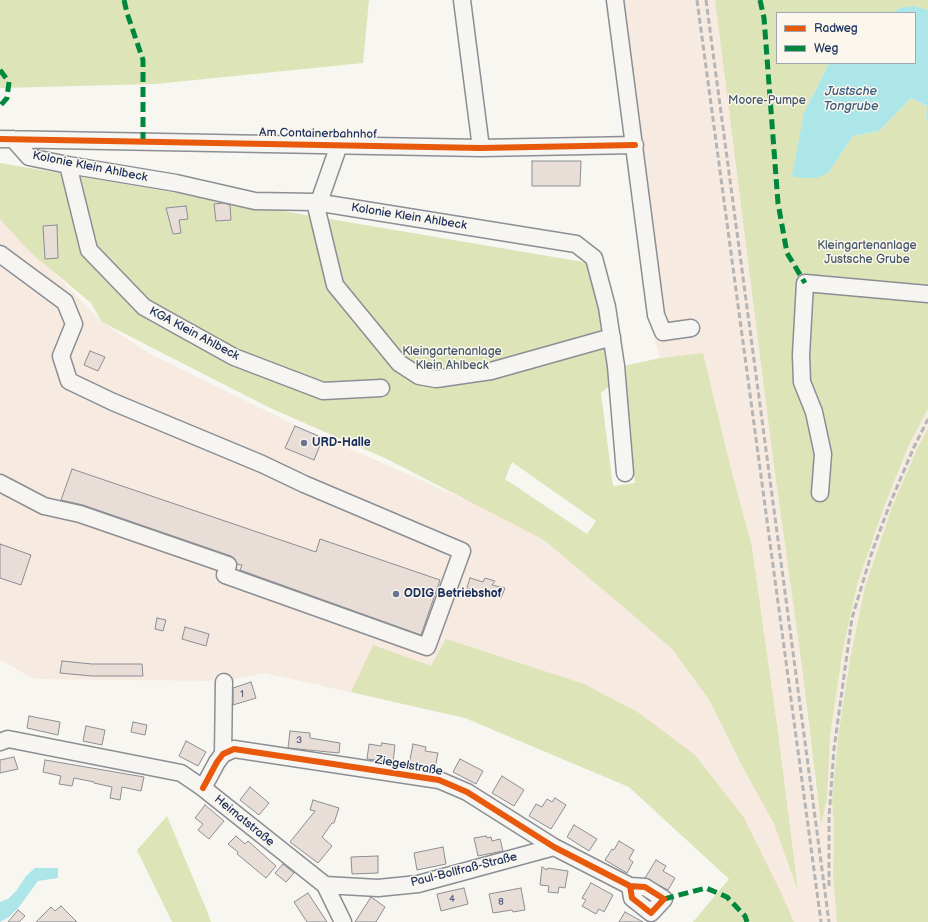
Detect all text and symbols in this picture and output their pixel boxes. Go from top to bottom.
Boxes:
legend [776,12,916,64]
text: Radweg [814,21,858,36]
text: Weg [814,41,838,56]
water label: Justsche Tongrube [823,84,879,115]
park label: Moore-Pumpe [728,94,806,108]
street label: Am Containerbahnhof [259,126,377,142]
street label: Kolonie Klein Ahlbeck [31,149,149,185]
street label: Kolonie Klein Ahlbeck [350,201,468,233]
park label: Kleingartenanlage Justsche Grube [817,239,917,267]
street label: KGA Klein Ahlbeck [146,304,242,364]
park label: Kleingartenanlage Klein Ahlbeck [402,345,502,373]
place label: URD-Halle [312,436,371,450]
marker: URD-Halle [299,438,309,448]
place label: ODIG Betriebshof [404,587,502,601]
marker: ODIG Betriebshof [391,589,401,599]
house number: 1 [240,688,244,700]
house number: 3 [296,734,302,746]
street label: Ziegelstraße [374,753,444,779]
street label: Heimatstraße [211,792,277,850]
street label: Paul-Bollfraß-Straße [409,850,519,890]
house number: 4 [449,893,455,905]
house number: 8 [498,896,504,908]

